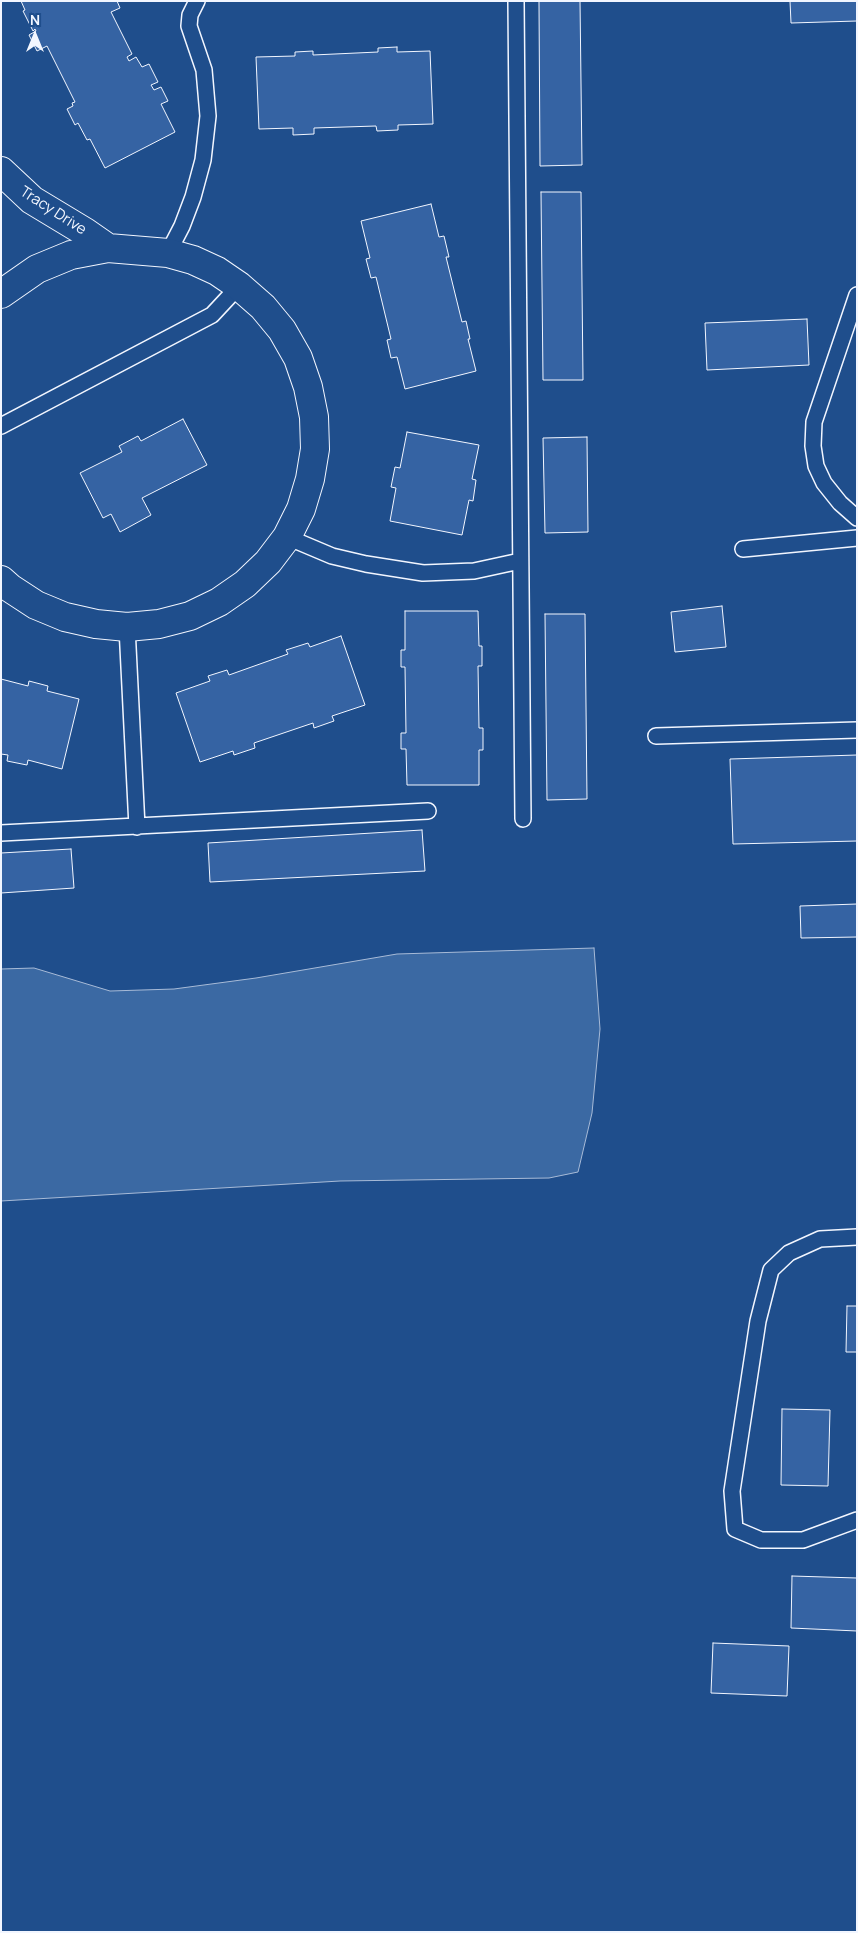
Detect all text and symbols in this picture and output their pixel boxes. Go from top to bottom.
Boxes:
north arrow [10,10,60,60]
text: N [30,10,40,29]
street label: Tracy Drive [16,183,90,239]

